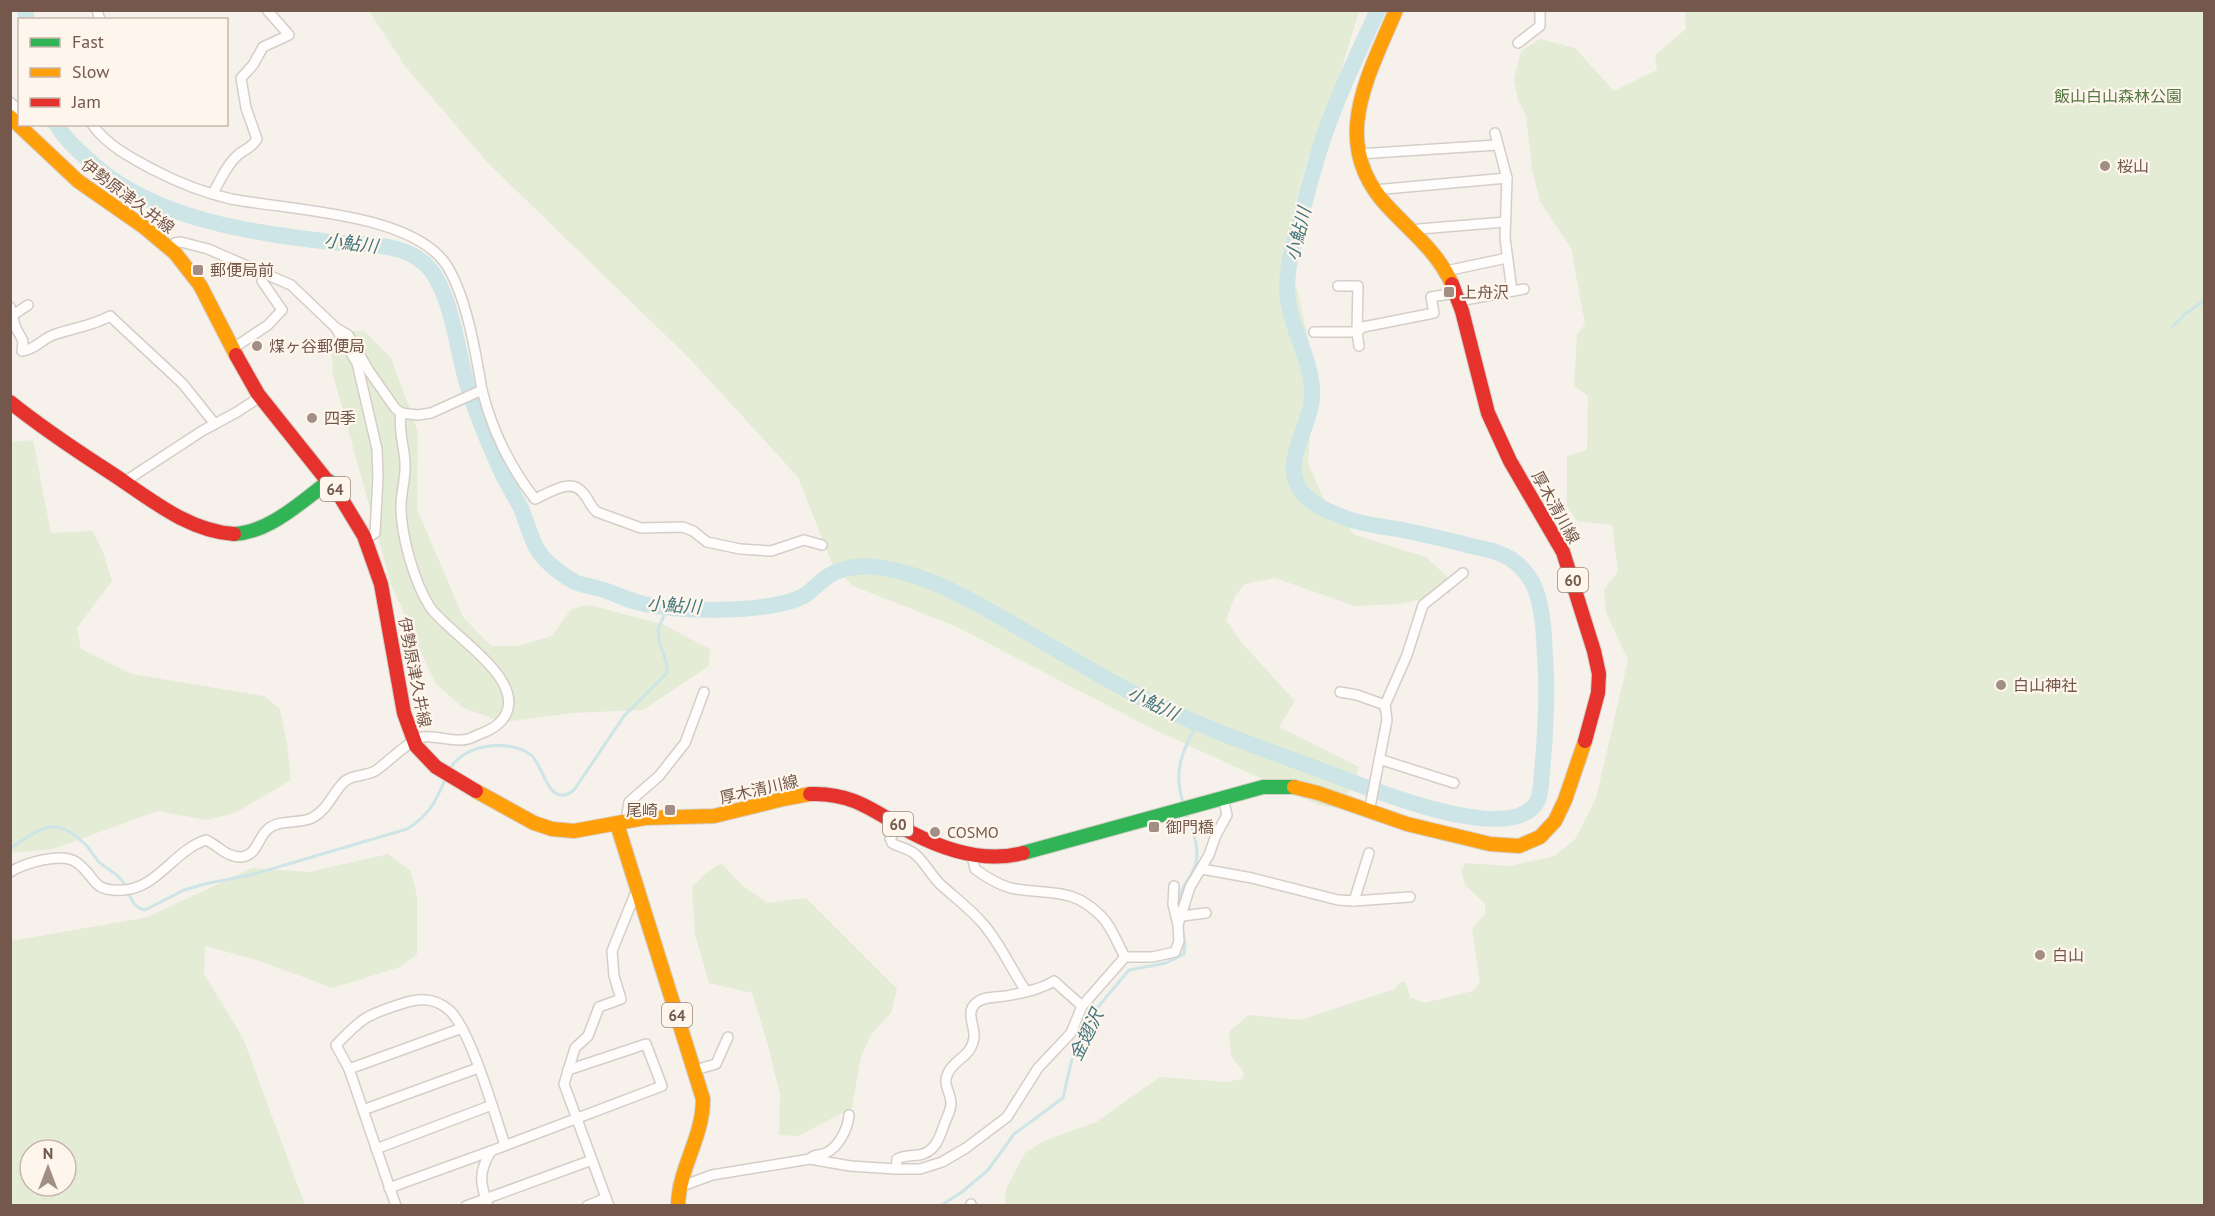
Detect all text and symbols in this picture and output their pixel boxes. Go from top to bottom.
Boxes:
legend [18,18,228,126]
text: Fast [72,30,104,53]
text: Slow [72,60,110,83]
park label: 飯山白山森林公園 [2054,86,2182,106]
text: Jam [71,90,101,113]
street label: 伊勢原津久井線 [77,154,179,238]
place label: 桜山 [2117,156,2149,176]
marker: 桜山 [2098,159,2112,173]
water label: 小鮎川 [1280,203,1316,263]
water label: 小鮎川 [323,228,381,258]
place label: 郵便局前 [210,260,274,280]
marker: 郵便局前 [191,263,205,277]
place label: 上舟沢 [1461,282,1509,302]
marker: 上舟沢 [1442,285,1456,299]
place label: 煤ヶ谷郵便局 [269,336,365,356]
marker: 煤ヶ谷郵便局 [250,339,264,353]
place label: 四季 [324,408,356,428]
marker: 四季 [305,411,319,425]
street label: 厚木清川線 [1528,467,1584,547]
road number: 64 [320,477,350,501]
road number: 60 [1558,568,1588,592]
water label: 小鮎川 [646,592,704,618]
street label: 伊勢原津久井線 [394,615,436,729]
place label: 白山神社 [2013,675,2077,695]
marker: 白山神社 [1994,678,2008,692]
water label: 小鮎川 [1124,681,1184,726]
street label: 厚木清川線 [718,770,800,808]
place label: 尾崎 [626,800,658,820]
marker: 尾崎 [663,803,677,817]
road number: 60 [883,812,913,836]
place label: 御門橋 [1166,817,1214,837]
marker: 御門橋 [1147,820,1161,834]
place label: COSMO [947,822,999,842]
marker: COSMO [928,825,942,839]
place label: 白山 [2052,945,2084,965]
marker: 白山 [2033,948,2047,962]
road number: 64 [662,1003,692,1027]
water label: 金翅沢 [1064,1004,1109,1064]
north arrow [18,1138,78,1198]
text: N [43,1143,53,1163]

